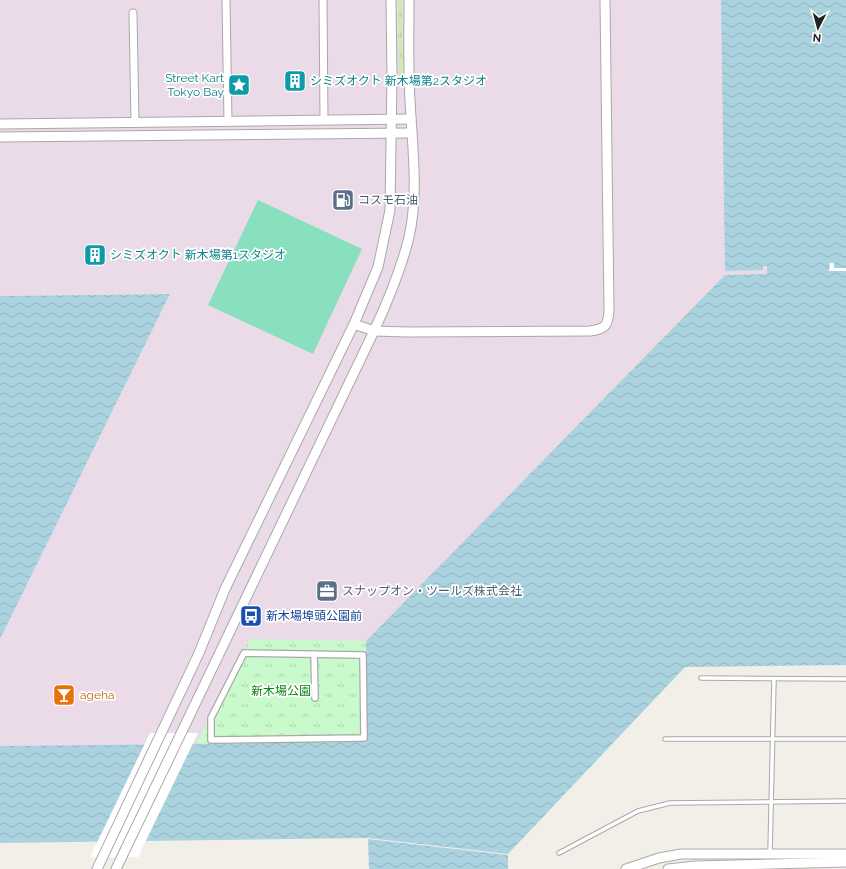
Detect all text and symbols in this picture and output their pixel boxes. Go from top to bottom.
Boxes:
north arrow [798,8,838,48]
text: N [812,31,822,44]
building icon: シミズオクト 新木場第2スタジオ [282,68,308,94]
place label: Street Kart Tokyo Bay [165,71,224,99]
place icon: Street Kart Tokyo Bay [226,72,252,98]
place label: シミズオクト 新木場第2スタジオ [310,74,487,88]
fuel station icon: コスモ石油 [330,187,356,213]
place label: コスモ石油 [358,193,418,207]
building icon: シミズオクト 新木場第1スタジオ [82,242,108,268]
place label: シミズオクト 新木場第1スタジオ [110,248,286,262]
office icon: スナップオン・ツールズ株式会社 [314,578,340,604]
place label: スナップオン・ツールズ株式会社 [342,584,522,598]
bus stop icon: 新木場埠頭公園前 [238,603,264,629]
place label: 新木場埠頭公園前 [266,609,362,623]
bar icon: ageha [51,682,77,708]
park label: 新木場公園 [251,684,311,698]
place label: ageha [80,688,115,702]

